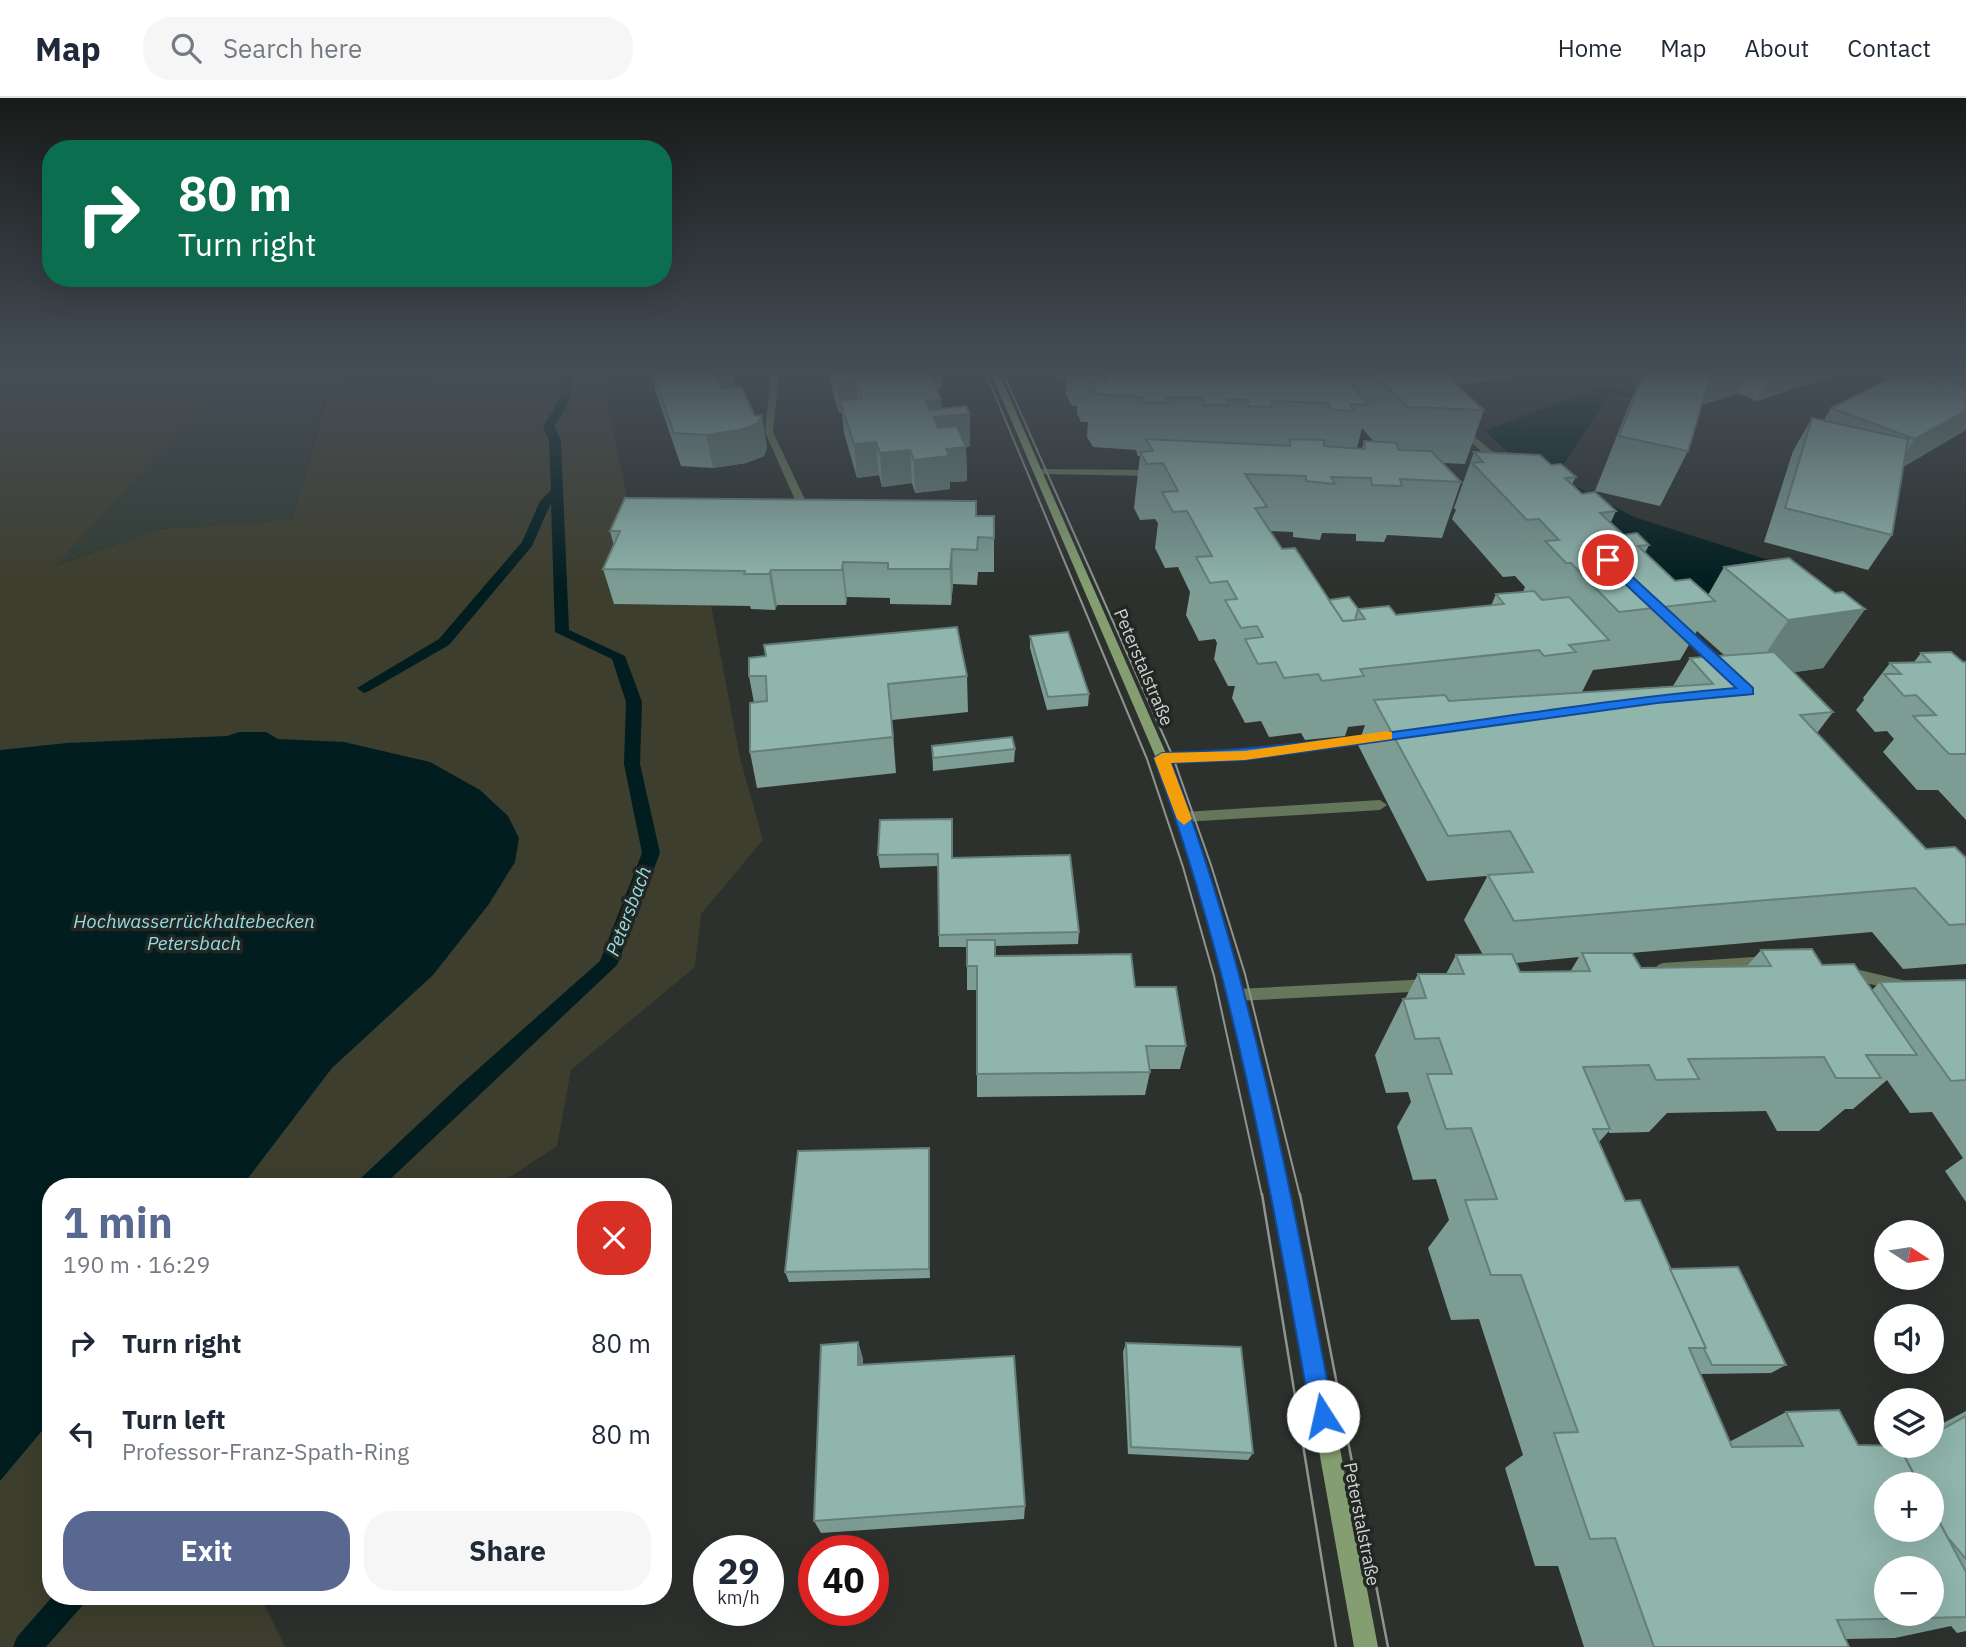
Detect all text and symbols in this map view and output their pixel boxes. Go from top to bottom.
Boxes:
search box [143,17,633,80]
text: Map [35,27,101,70]
icon: search [167,29,205,67]
text: Search here [223,31,362,65]
text: Home [1558,32,1622,64]
text: Map [1660,32,1706,64]
text: About [1744,32,1809,64]
text: Contact [1847,32,1931,64]
text: 80 m [178,161,292,224]
icon: right [63,168,154,259]
text: Turn right [178,223,316,265]
pin [1578,530,1638,590]
icon: arrive [1589,541,1627,579]
street label: Peterstalstraße [1109,605,1179,729]
water label: Petersbach [600,863,656,959]
water label: Hochwasserrückhaltebecken Petersbach [73,909,315,955]
text: 1 min [63,1195,173,1250]
button: close [577,1201,651,1275]
north arrow [1874,1220,1944,1290]
map controls [1874,1220,1944,1626]
text: 190 m · 16:29 [63,1249,210,1279]
button: sound [1874,1304,1944,1374]
icon: right [63,1324,101,1362]
text: Turn right [122,1326,241,1360]
text: 80 m [591,1326,651,1360]
position arrow [1286,1379,1360,1453]
button: layers [1874,1388,1944,1458]
text: Turn left [122,1402,225,1436]
icon: left [63,1415,101,1453]
text: 80 m [591,1417,651,1451]
text: Professor-Franz-Spath-Ring [122,1436,409,1466]
street label: Peterstalstraße [1339,1460,1385,1588]
button: + [1874,1472,1944,1542]
button: Exit [63,1511,350,1591]
button: Share [364,1511,651,1591]
speed limit sign: 40 [798,1535,889,1626]
text: 29 [717,1548,760,1594]
button: − [1874,1556,1944,1626]
text: km/h [717,1586,760,1609]

